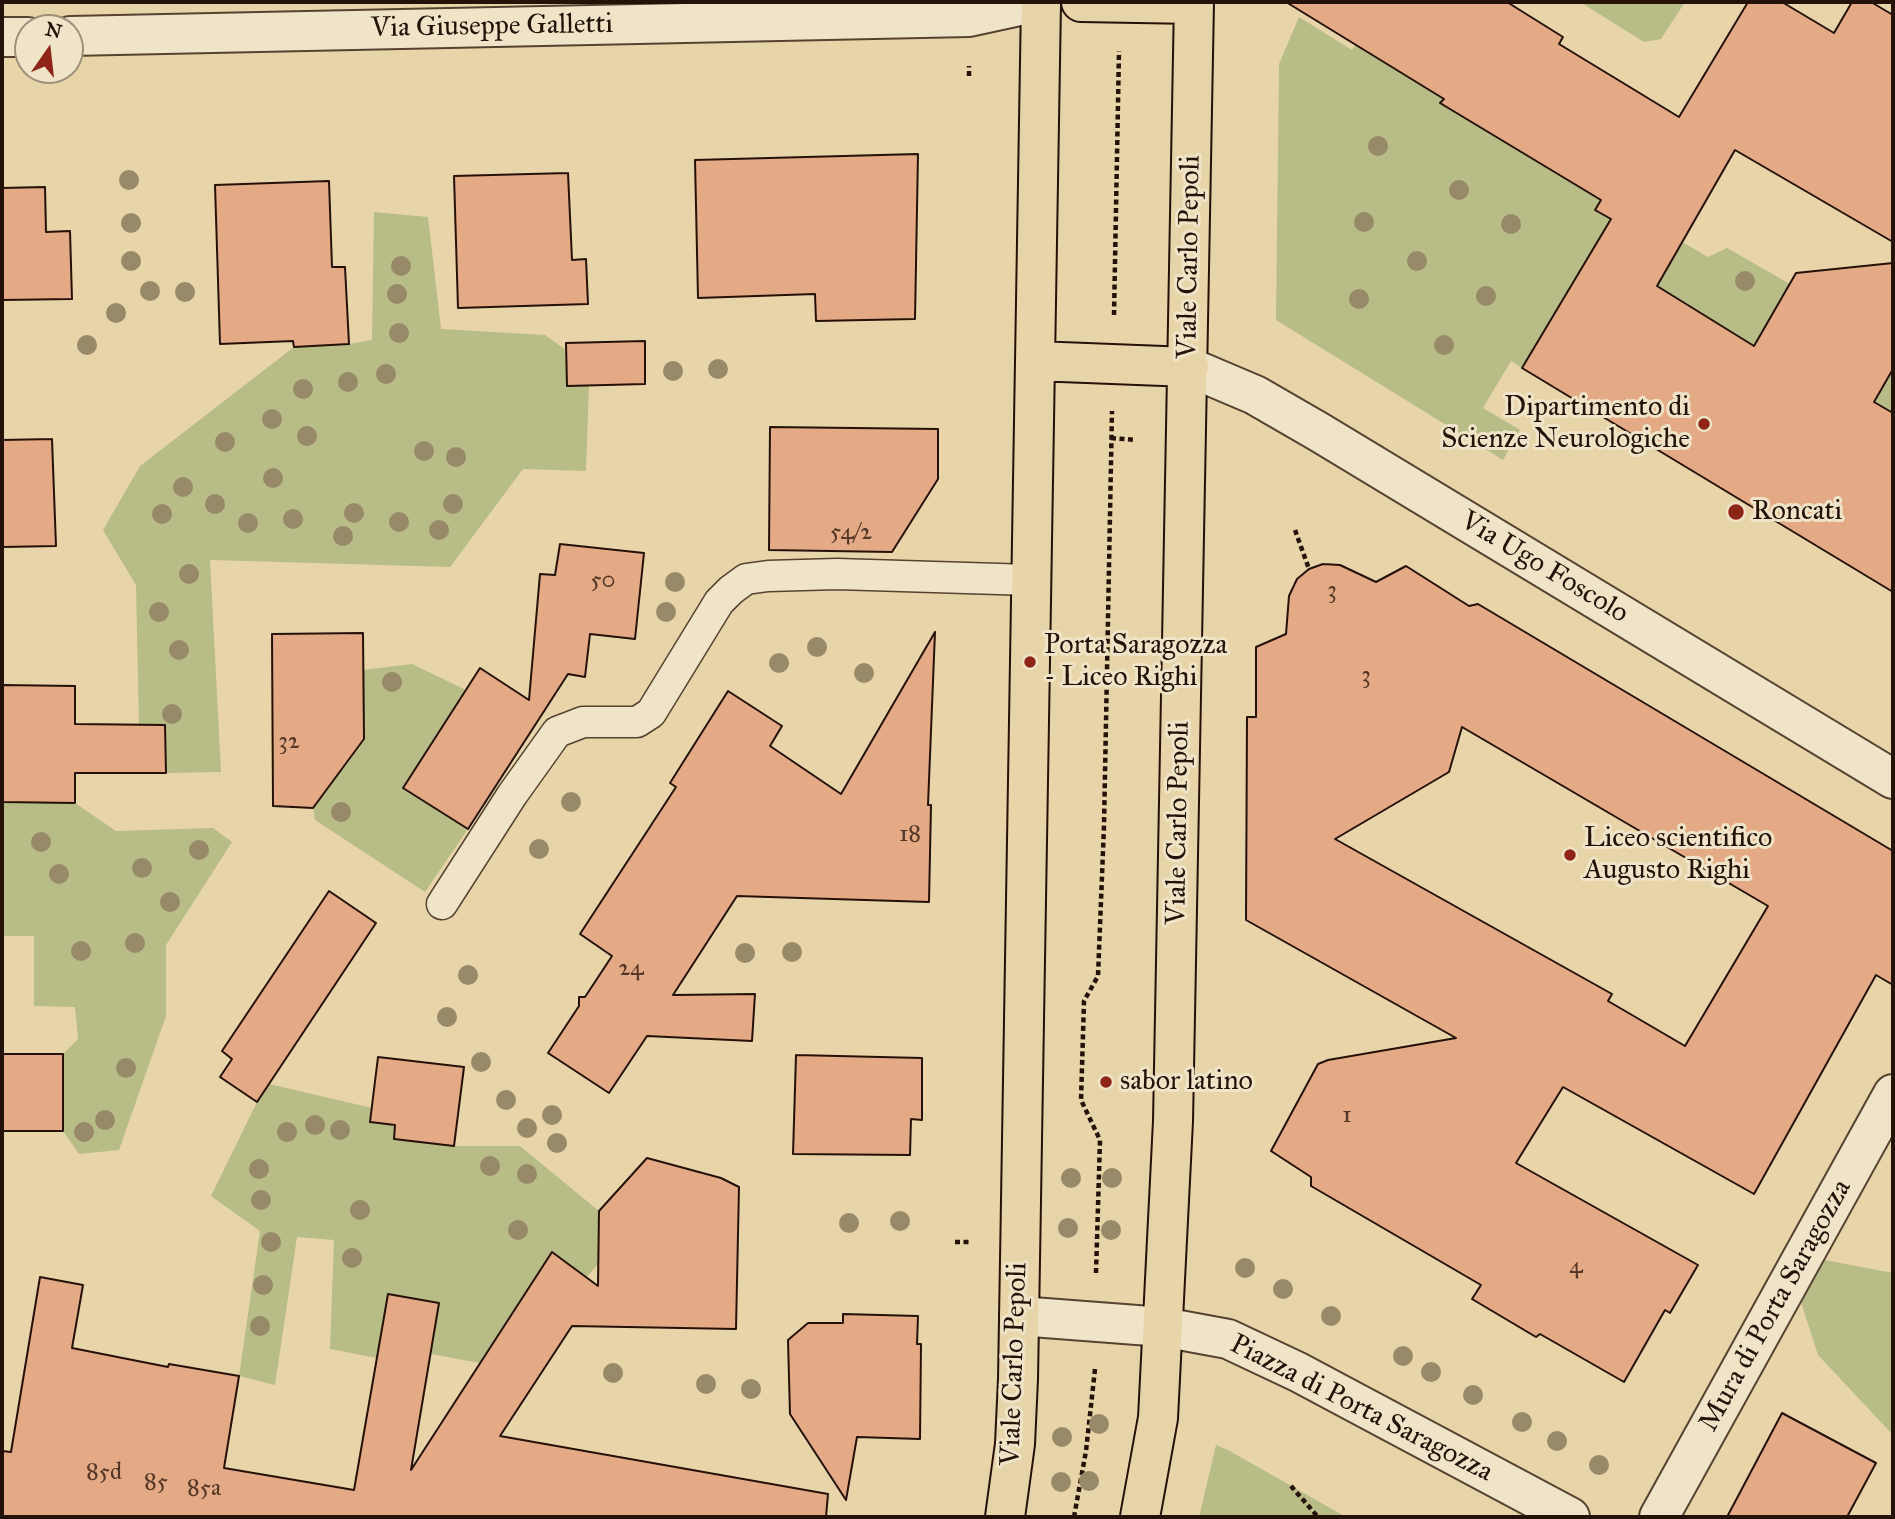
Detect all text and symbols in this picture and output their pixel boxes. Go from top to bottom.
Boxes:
street label: Via Giuseppe Galletti [371,8,613,46]
north arrow [14,14,84,84]
text: N [43,17,64,43]
street label: Viale Carlo Pepoli [1171,155,1209,359]
place label: Dipartimento di Scienze Neurologiche [1441,391,1690,457]
marker: Dipartimento di Scienze Neurologiche [1696,416,1712,432]
place label: Roncati [1752,495,1842,529]
marker: Roncati [1726,502,1746,522]
street label: Via Ugo Foscolo [1454,505,1634,631]
house number: 54/2 [830,519,872,547]
house number: 50 [590,567,616,595]
house number: 3 [1327,577,1337,605]
place label: Porta Saragozza - Liceo Righi [1044,629,1227,695]
marker: Porta Saragozza - Liceo Righi [1022,654,1038,670]
house number: 3 [1361,662,1371,690]
street label: Viale Carlo Pepoli [1160,721,1198,925]
house number: 32 [278,728,300,756]
house number: 18 [899,821,921,849]
place label: Liceo scientifico Augusto Righi [1584,822,1772,888]
marker: Liceo scientifico Augusto Righi [1562,847,1578,863]
house number: 24 [618,955,644,983]
place label: sabor latino [1120,1065,1253,1099]
marker: sabor latino [1098,1074,1114,1090]
house number: 1 [1342,1102,1352,1130]
street label: Mura di Porta Saragozza [1693,1174,1859,1438]
house number: 4 [1569,1253,1583,1281]
street label: Viale Carlo Pepoli [995,1262,1035,1466]
street label: Piazza di Porta Saragozza [1224,1328,1498,1490]
house number: 85d [86,1459,122,1487]
house number: 85 [144,1469,168,1497]
house number: 85a [187,1475,221,1503]

